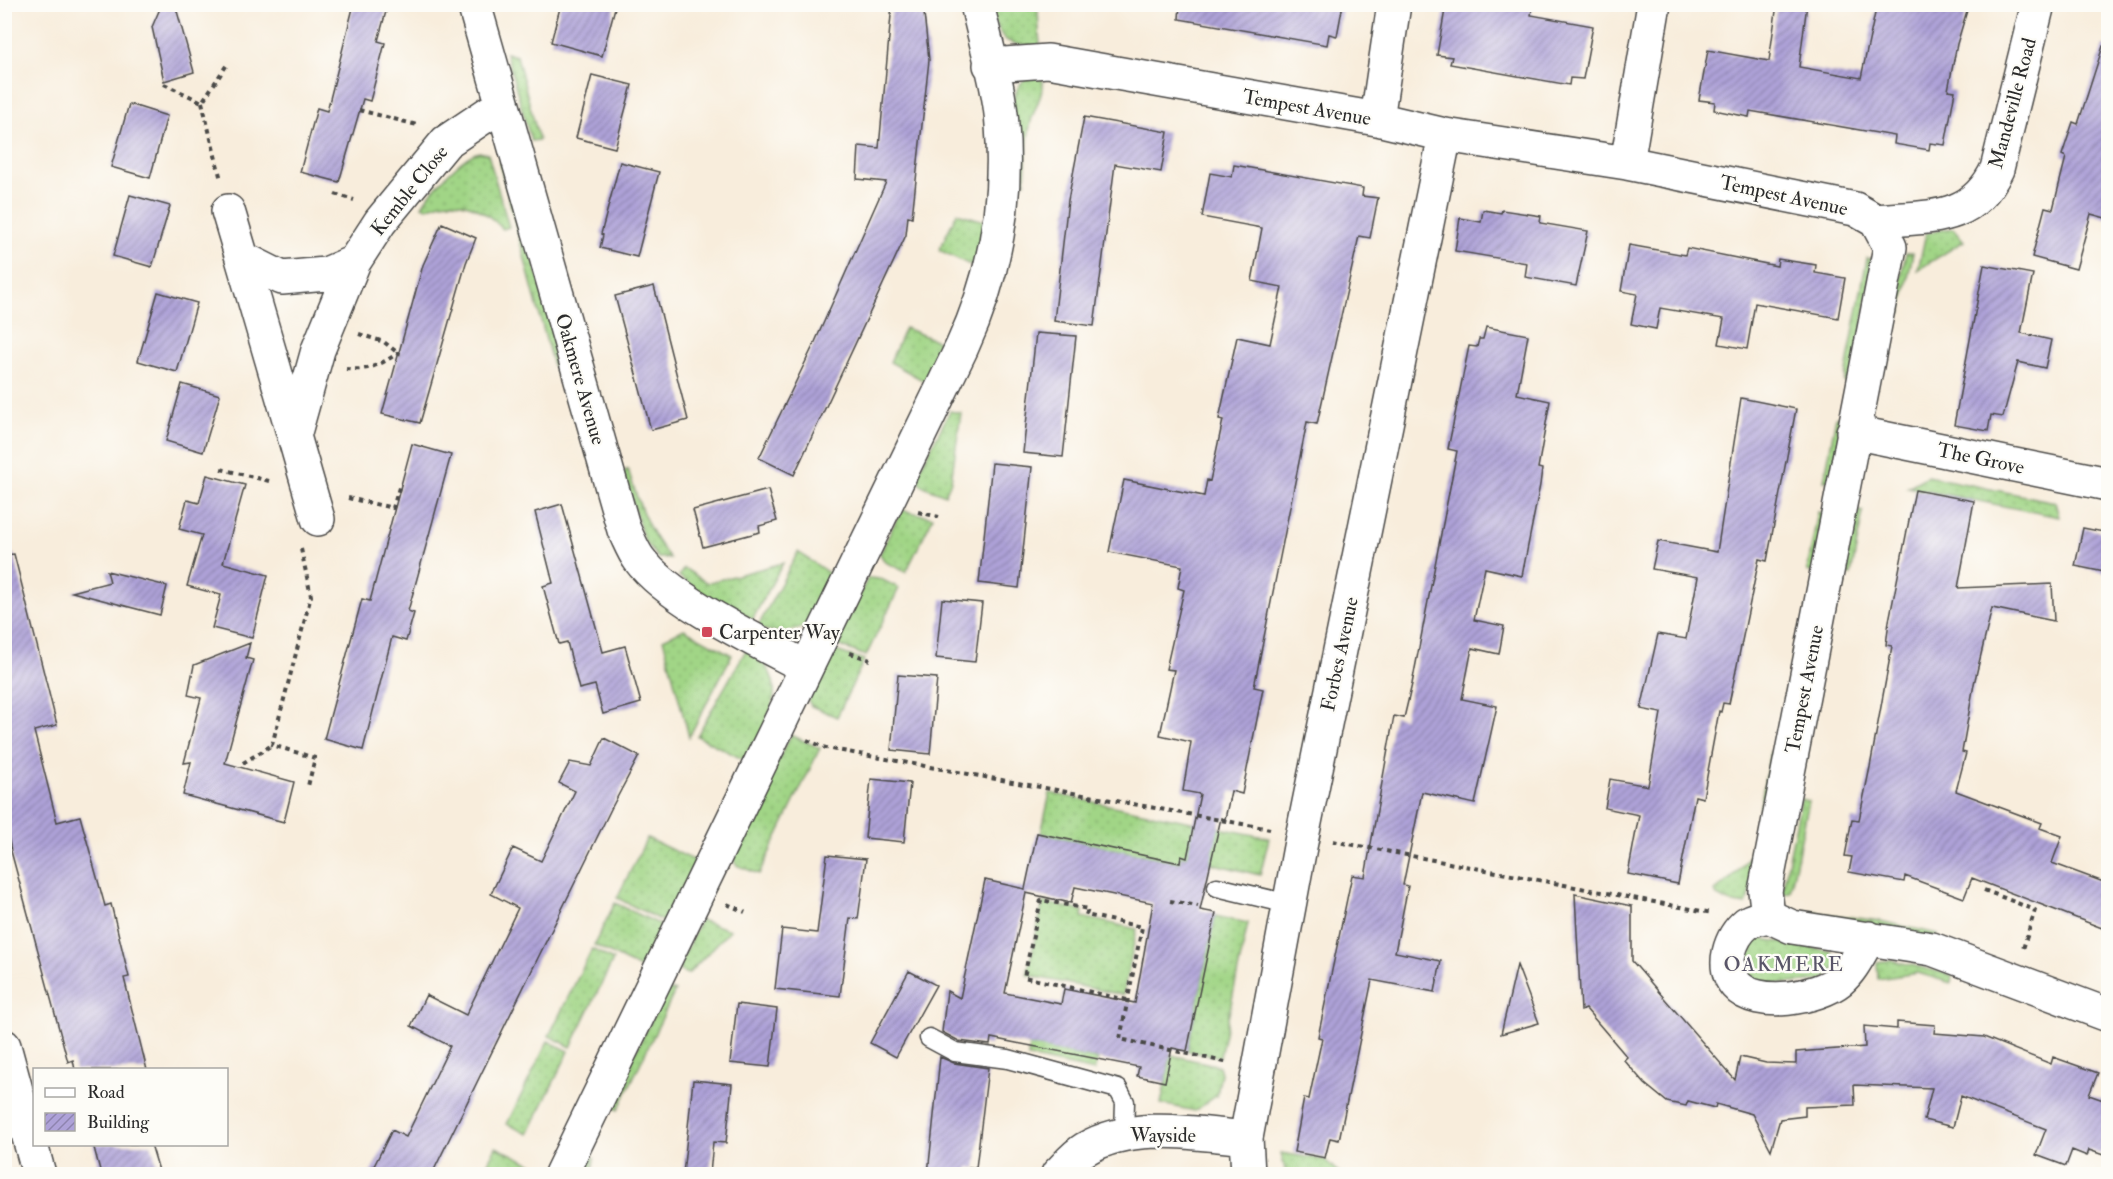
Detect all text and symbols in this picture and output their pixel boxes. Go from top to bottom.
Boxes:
street label: Mandeville Road [1983,35,2042,171]
street label: Tempest Avenue [1241,84,1373,132]
street label: Kemble Close [365,140,454,241]
street label: Tempest Avenue [1717,170,1850,222]
street label: Oakmere Avenue [550,310,611,448]
street label: The Grove [1935,437,2027,480]
street label: Forbes Avenue [1315,595,1364,714]
place label: Carpenter Way [719,620,841,646]
street label: Tempest Avenue [1780,623,1830,756]
marker: Carpenter Way [700,625,714,639]
district label: OAKMERE [1724,951,1844,978]
legend [33,1068,228,1146]
text: Road [87,1081,125,1104]
text: Building [87,1111,150,1134]
street label: Wayside [1129,1123,1196,1148]

